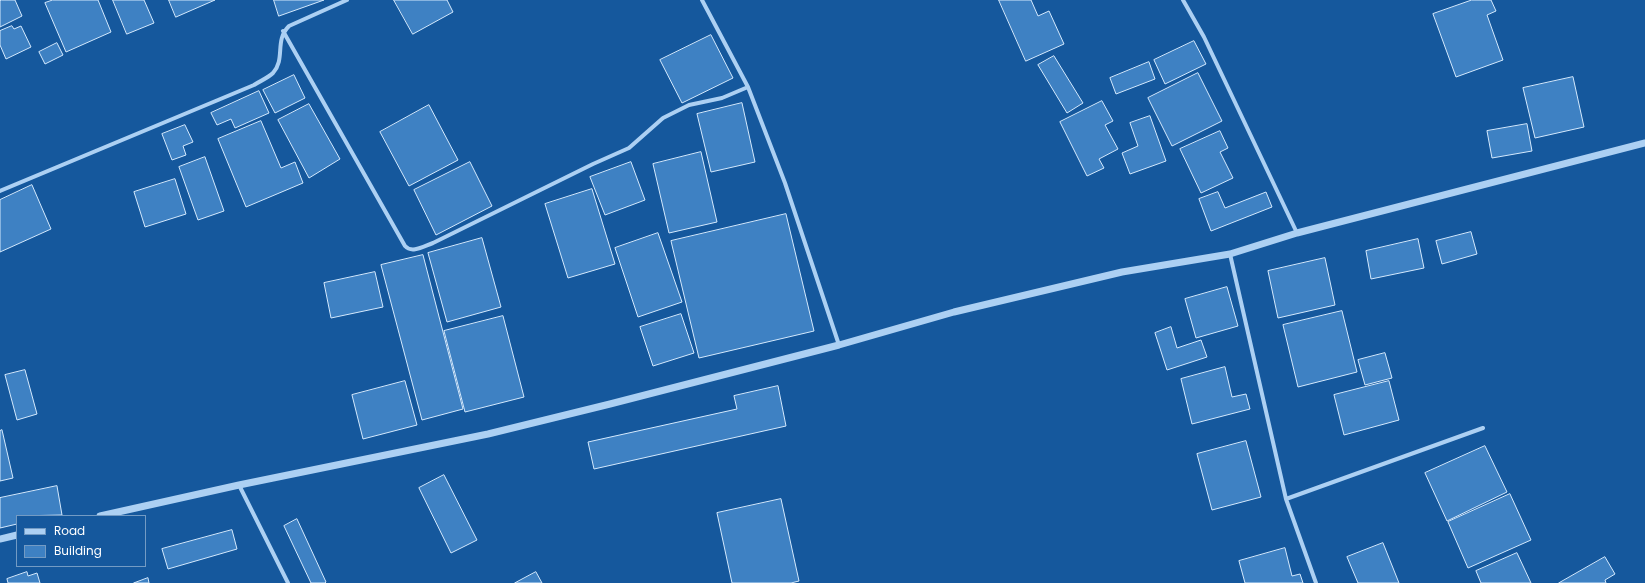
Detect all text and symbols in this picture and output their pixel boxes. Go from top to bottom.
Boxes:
legend [16,515,146,567]
text: Road [54,522,85,539]
text: Building [54,542,102,559]

